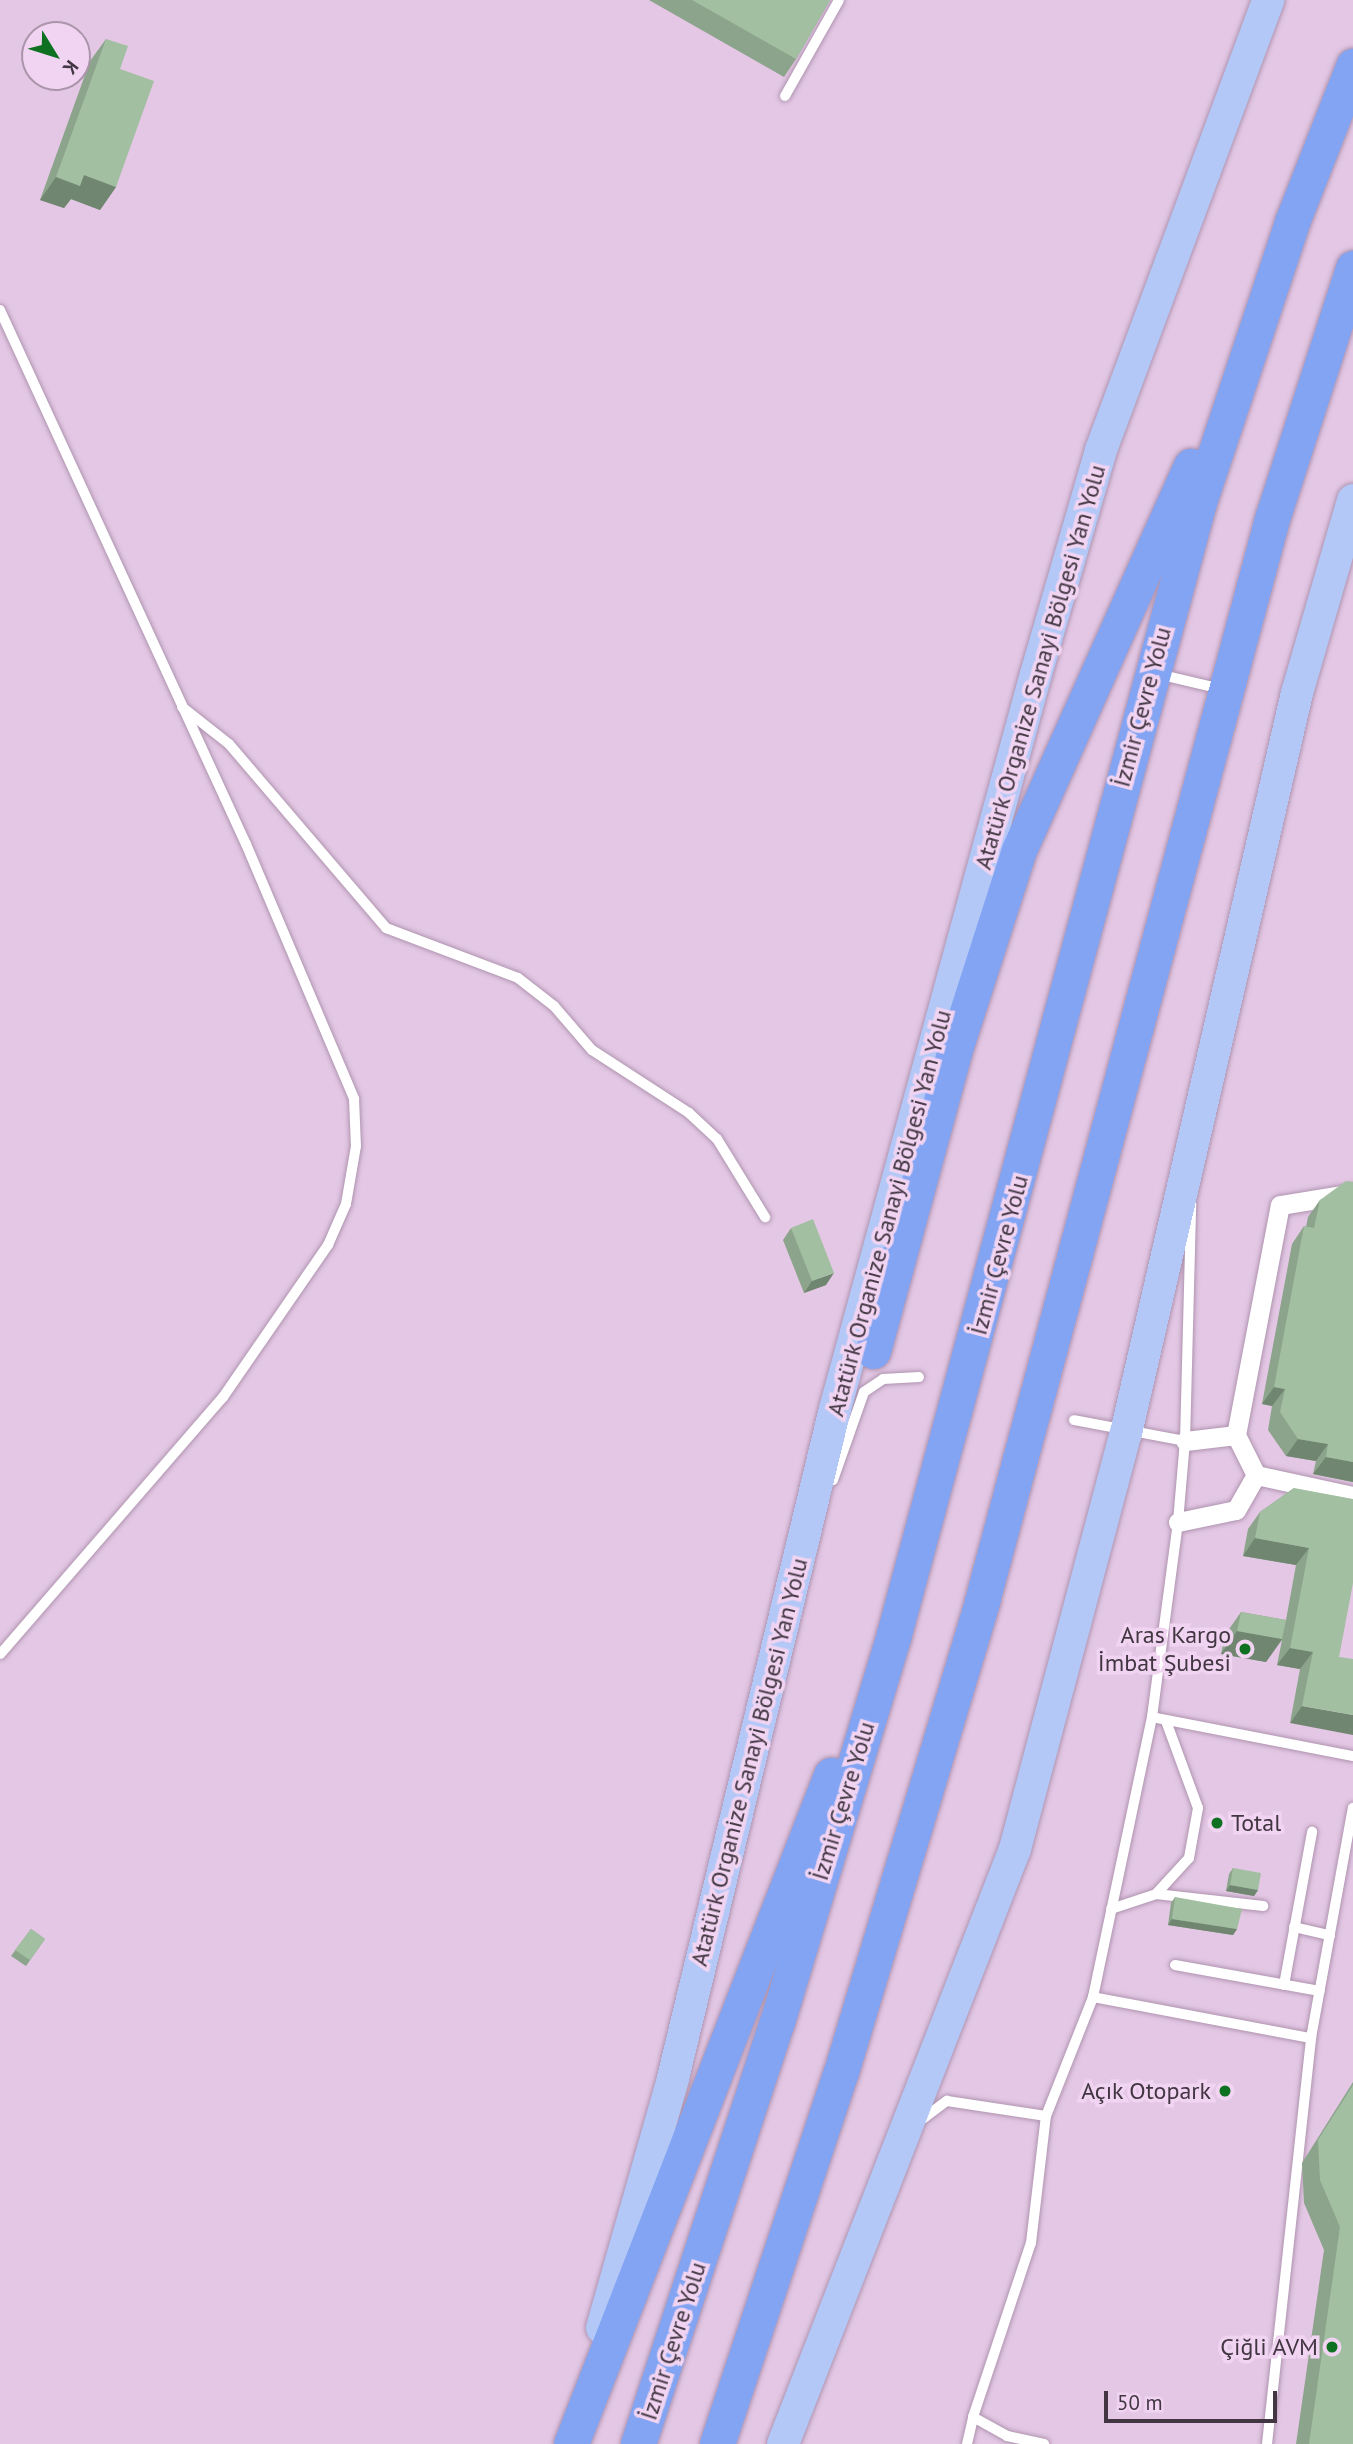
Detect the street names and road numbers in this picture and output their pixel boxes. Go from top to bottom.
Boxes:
street label: Atatürk Organize Sanayi Bölgesi Yan Yolu [968,460,1112,874]
street label: İzmir Çevre Yolu [1107,623,1177,791]
street label: Atatürk Organize Sanayi Bölgesi Yan Yolu [821,1006,957,1420]
street label: İzmir Çevre Yolu [964,1171,1034,1339]
street label: Atatürk Organize Sanayi Bölgesi Yan Yolu [684,1554,814,1970]
street label: İzmir Çevre Yolu [805,1718,881,1884]
street label: İzmir Çevre Yolu [634,2258,712,2424]

